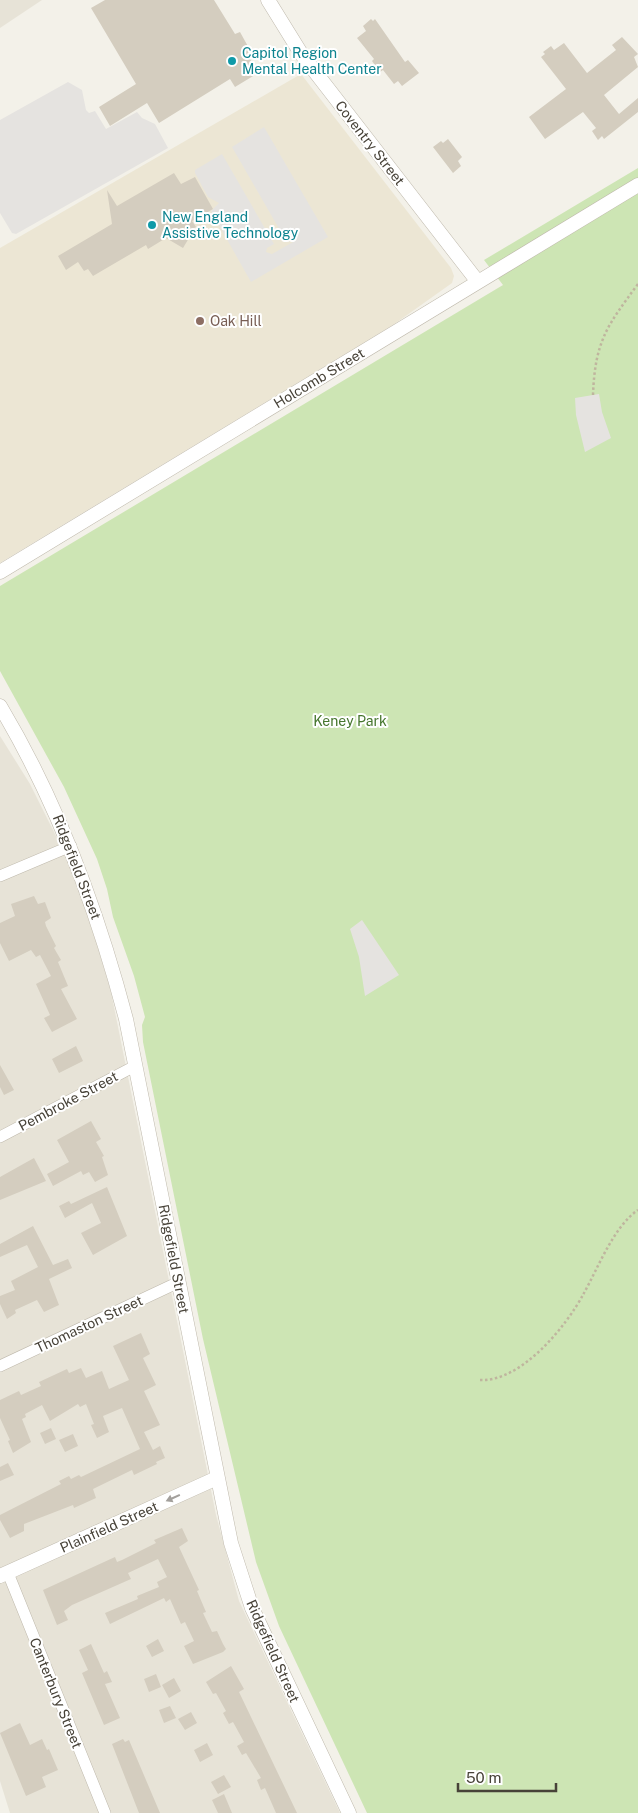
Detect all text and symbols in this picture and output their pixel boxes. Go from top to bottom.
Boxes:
place label: Capitol Region Mental Health Center [242,45,382,77]
marker: Capitol Region Mental Health Center [226,55,238,67]
street label: Coventry Street [332,98,408,188]
place label: New England Assistive Technology [162,209,299,241]
marker: New England Assistive Technology [146,219,158,231]
place label: Oak Hill [210,313,262,329]
marker: Oak Hill [194,315,206,327]
street label: Holcomb Street [271,345,367,411]
park label: Keney Park [313,713,387,729]
street label: Ridgefield Street [50,812,104,922]
street label: Pembroke Street [16,1068,120,1134]
street label: Ridgefield Street [156,1203,192,1315]
street label: Thomaston Street [33,1292,145,1356]
one-way arrow [166,1494,180,1502]
street label: Plainfield Street [57,1498,161,1556]
street label: Ridgefield Street [243,1597,303,1705]
street label: Canterbury Street [27,1635,85,1751]
scale bar [458,1760,556,1792]
text: 50 m [466,1769,501,1786]

